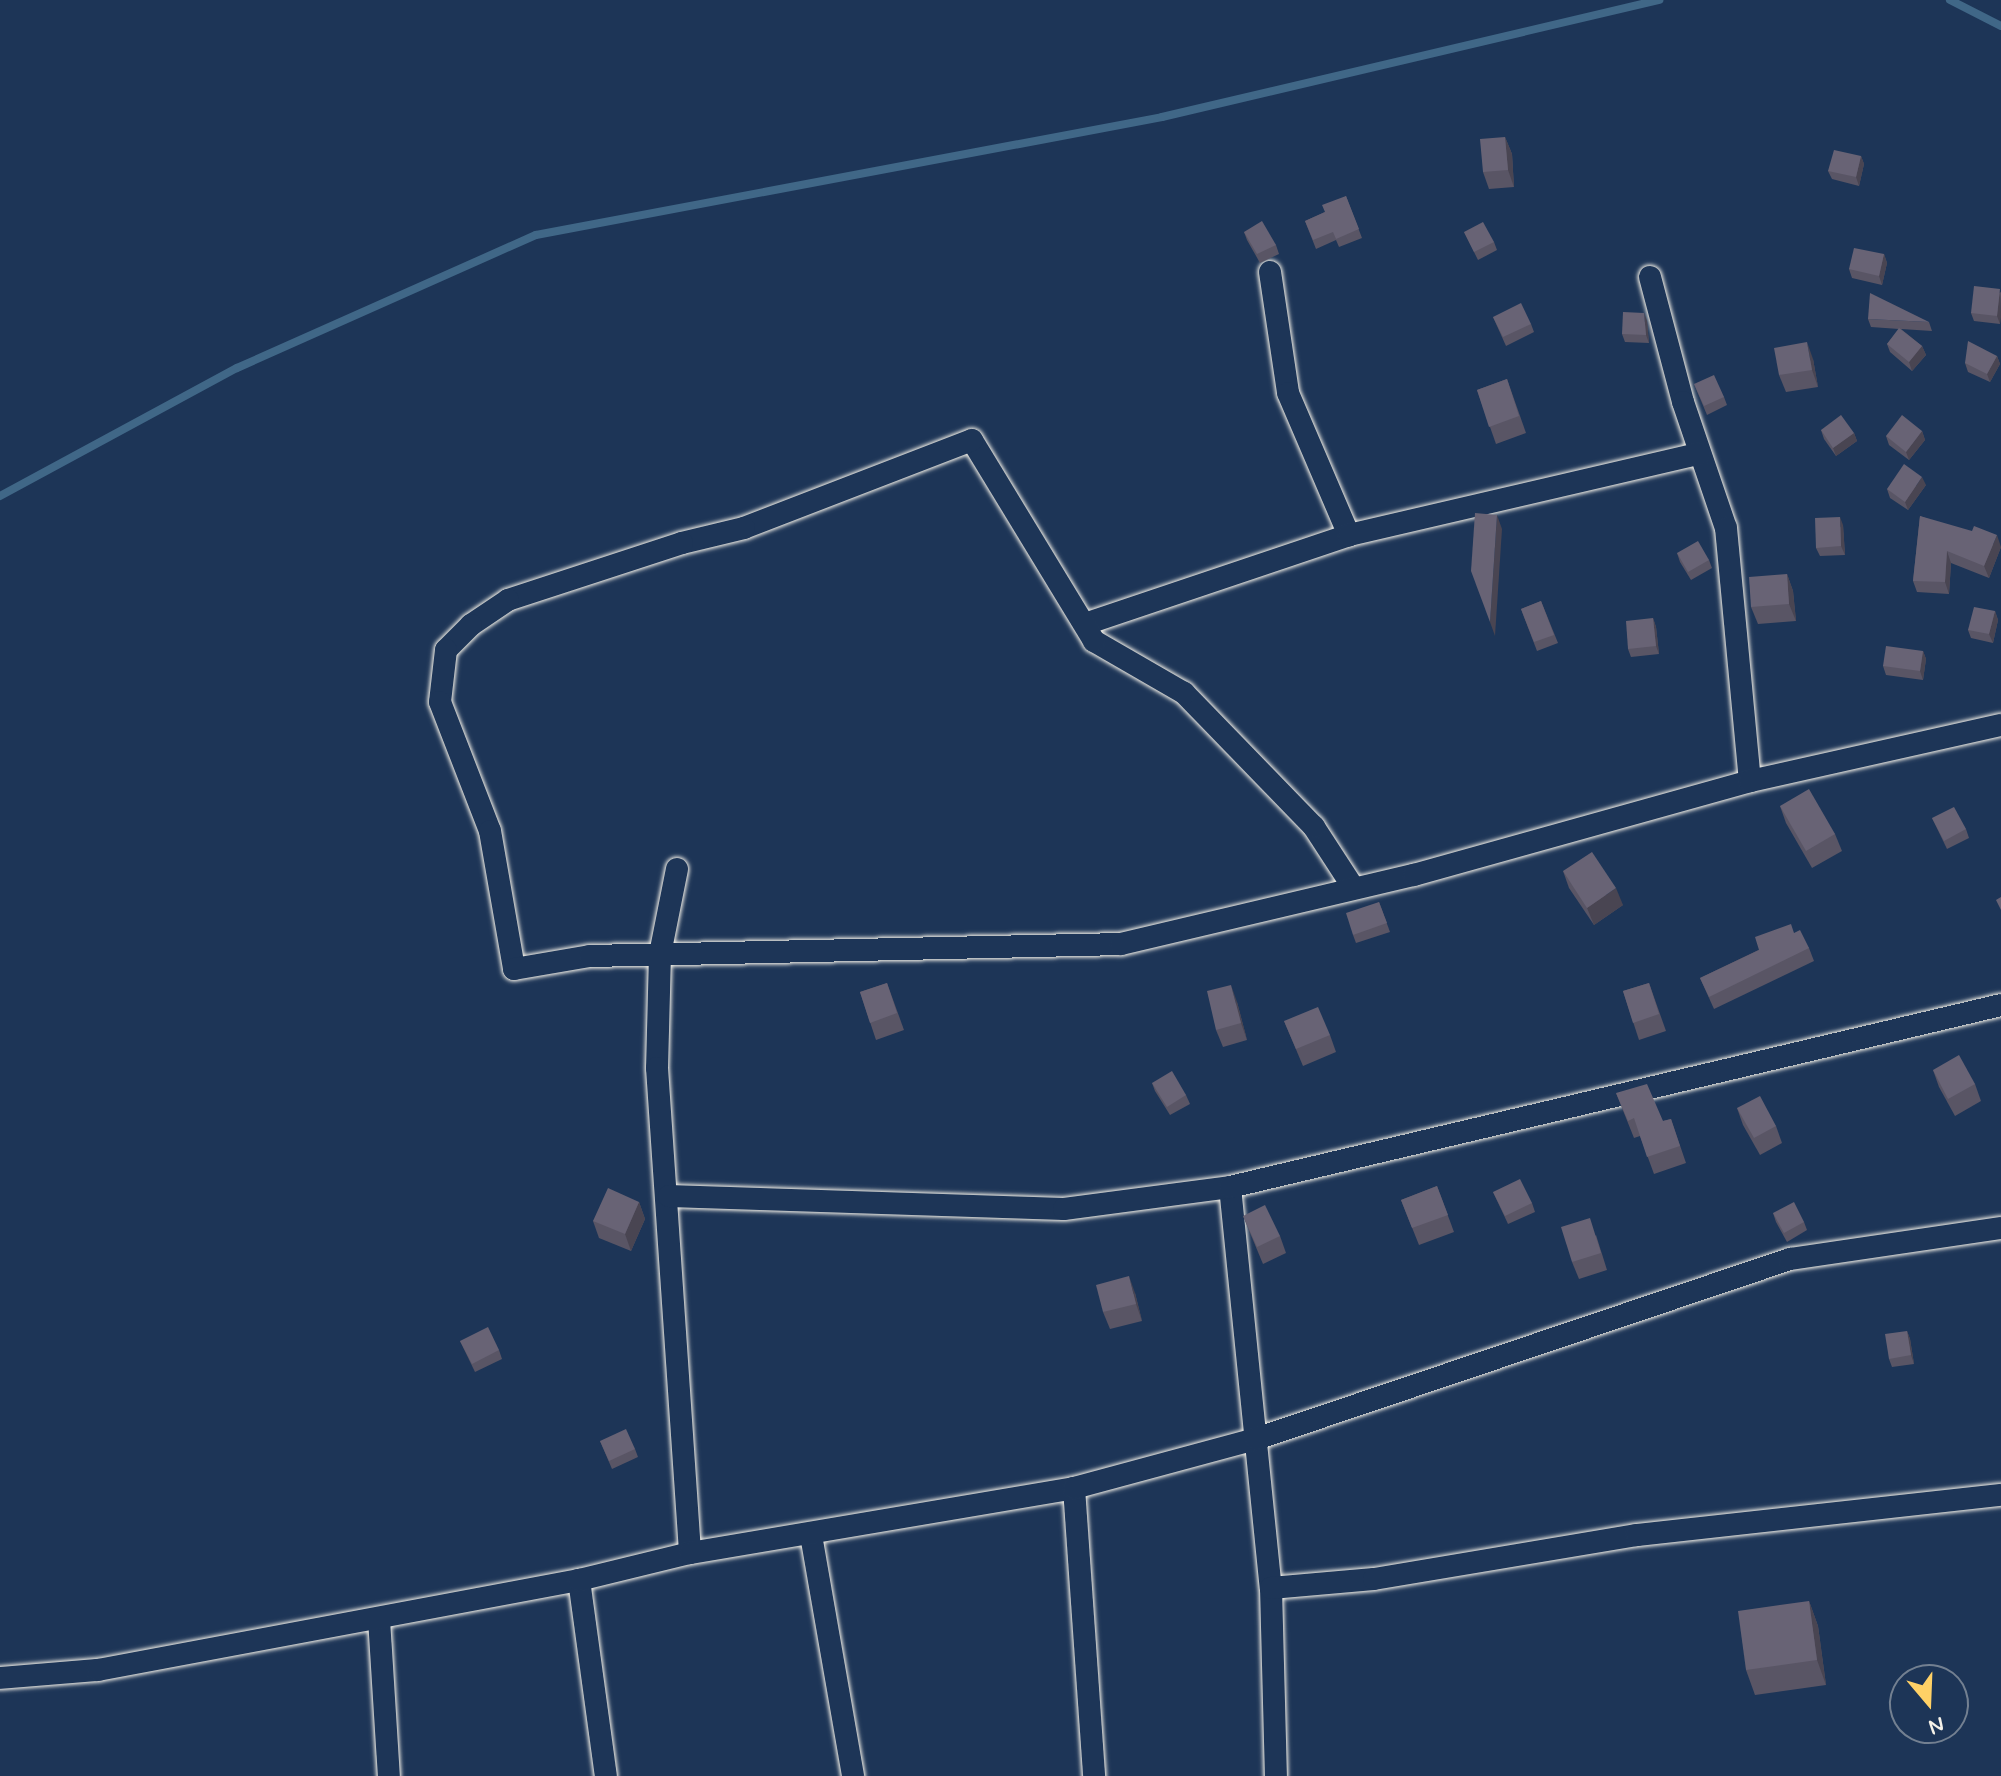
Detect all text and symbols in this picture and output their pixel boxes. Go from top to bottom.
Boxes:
north arrow [1889,1664,1969,1744]
text: N [1925,1709,1948,1740]

